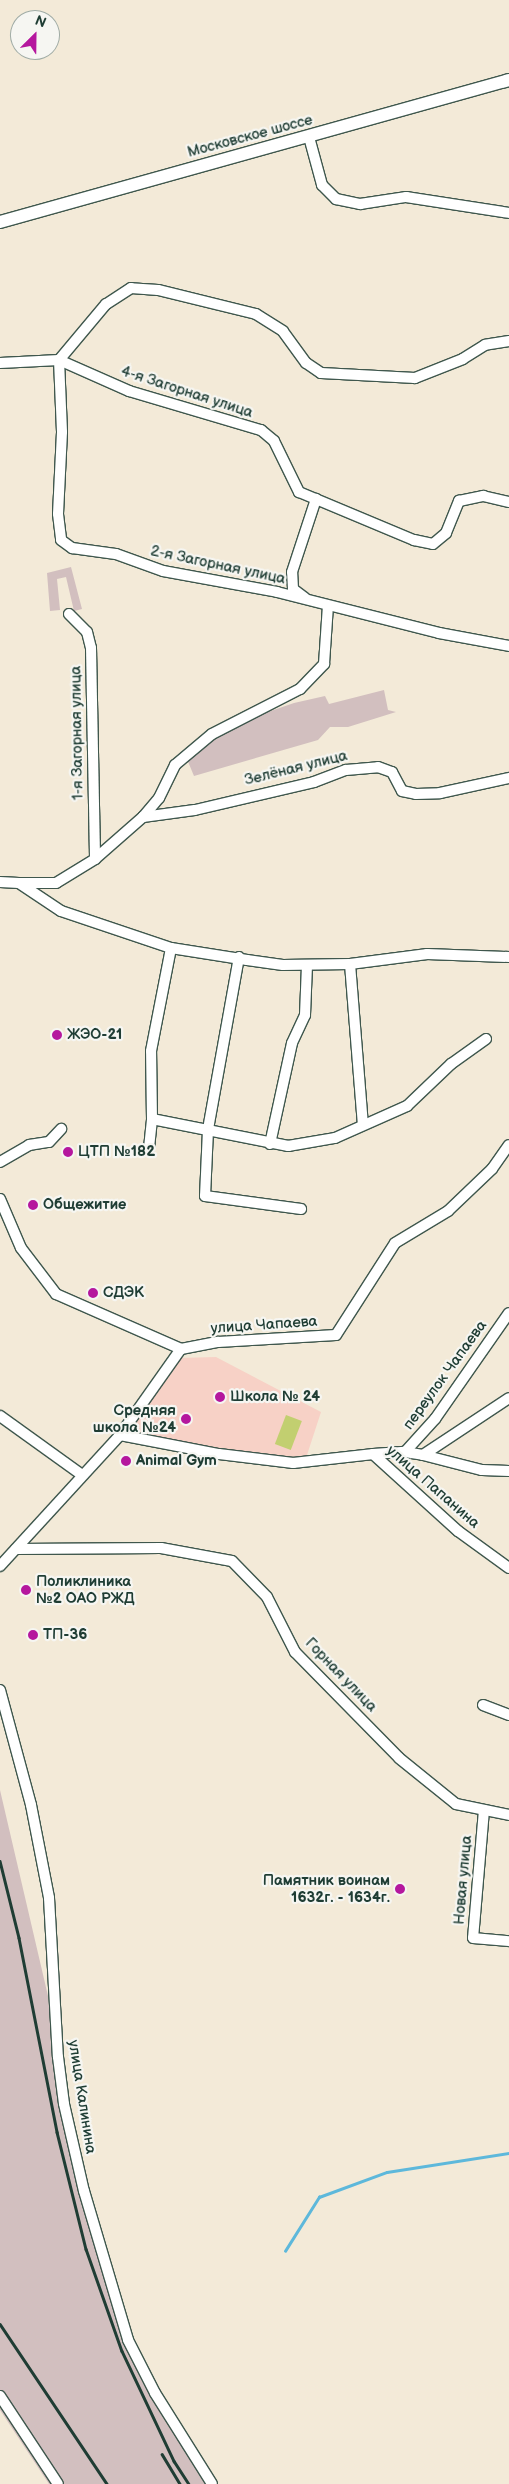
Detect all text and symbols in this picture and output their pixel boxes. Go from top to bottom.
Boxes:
north arrow [10,10,60,60]
text: N [32,12,49,32]
street label: Московское шоссе [185,111,315,161]
street label: 4-я Загорная улица [119,362,255,422]
street label: 2-я Загорная улица [149,542,287,588]
street label: 1-я Загорная улица [67,666,87,800]
street label: Зелёная улица [243,747,349,789]
place label: ЖЭО-21 [67,1026,122,1044]
marker: ЖЭО-21 [51,1029,63,1041]
place label: ЦТП №182 [78,1143,155,1161]
marker: ЦТП №182 [62,1146,74,1158]
place label: Общежитие [43,1196,126,1214]
marker: Общежитие [27,1199,39,1211]
place label: СДЭК [103,1284,144,1302]
marker: СДЭК [87,1287,99,1299]
street label: улица Чапаева [210,1312,318,1338]
street label: переулок Чапаева [399,1317,491,1433]
place label: Школа № 24 [230,1388,320,1406]
marker: Школа № 24 [214,1391,226,1403]
place label: Средняя школа №24 [93,1401,176,1436]
marker: Средняя школа №24 [180,1413,192,1425]
street label: улица Папанина [383,1442,483,1532]
place label: Animal Gym [136,1452,217,1470]
marker: Animal Gym [120,1455,132,1467]
place label: Поликлиника №2 ОАО РЖД [36,1572,134,1607]
marker: Поликлиника №2 ОАО РЖД [20,1584,32,1596]
place label: ТП-36 [43,1626,87,1644]
marker: ТП-36 [27,1629,39,1641]
street label: Горная улица [301,1634,381,1716]
street label: Новая улица [450,1835,476,1925]
place label: Памятник воинам 1632г. - 1634г. [263,1871,390,1906]
marker: Памятник воинам 1632г. - 1634г. [394,1883,406,1895]
street label: улица Калинина [64,2039,100,2155]

